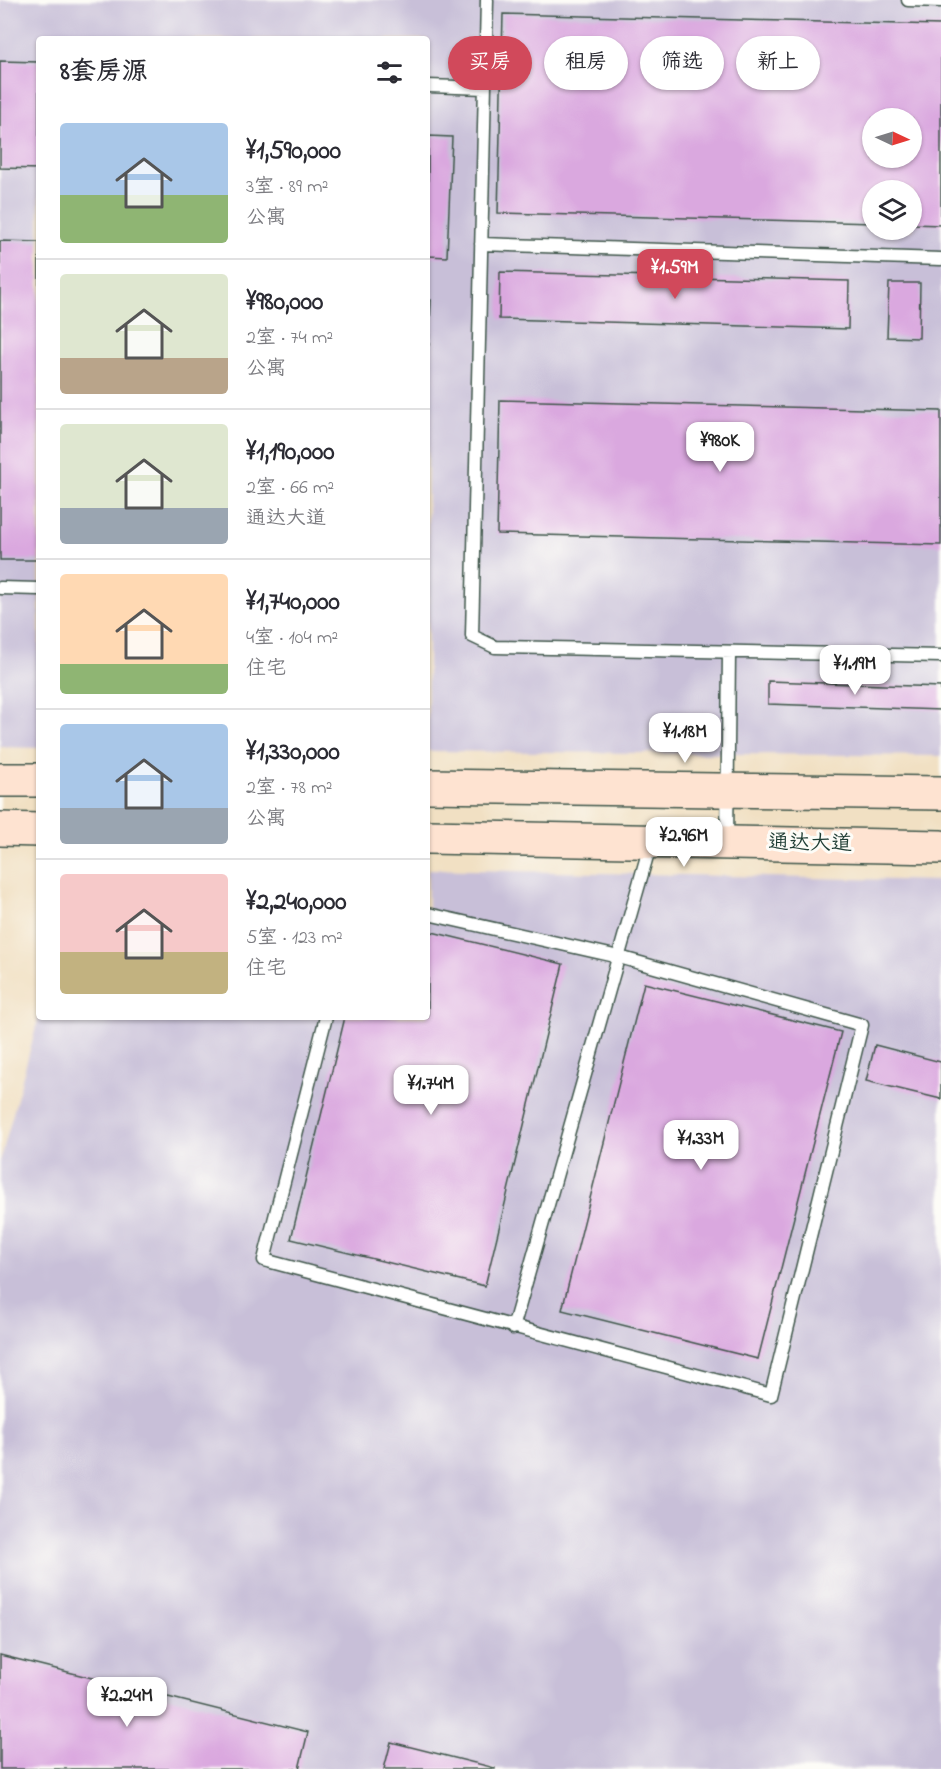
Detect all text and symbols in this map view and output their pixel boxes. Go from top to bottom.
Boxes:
chip: 买房 [448,36,532,90]
chip: 租房 [544,36,628,90]
chip: 筛选 [640,36,724,90]
chip: 新上 [736,36,820,90]
text: 8套房源 [60,54,148,92]
icon: filters [373,56,406,89]
north arrow [862,108,922,168]
map controls [862,108,922,240]
text: ¥1,590,000 [246,133,341,171]
icon: home [108,147,180,219]
text: 3室 · 89 m² [246,173,329,202]
button: layers [862,180,922,240]
text: 公寓 [246,204,286,233]
pin: ¥1.59M [626,249,724,300]
text: ¥1.59M [651,254,699,283]
text: ¥980,000 [246,284,323,322]
icon: home [108,298,180,370]
text: 2室 · 74 m² [246,324,333,353]
text: 公寓 [246,355,286,384]
pin: ¥980K [678,422,762,473]
text: ¥980K [700,427,740,456]
text: ¥1,190,000 [246,434,334,472]
icon: home [108,448,180,520]
text: 2室 · 66 m² [246,474,334,503]
text: 通达大道 [246,505,326,534]
text: ¥1,740,000 [246,584,340,622]
icon: home [108,598,180,670]
text: 4室 · 104 m² [246,624,338,653]
pin: ¥1.19M [806,645,904,696]
text: ¥1.19M [834,650,876,679]
text: 住宅 [246,655,286,684]
pin: ¥1.18M [636,713,734,764]
text: ¥1.18M [663,718,707,747]
text: ¥1,330,000 [246,734,340,772]
icon: home [108,748,180,820]
text: 2室 · 78 m² [246,774,332,803]
text: 公寓 [246,805,286,834]
pin: ¥2.96M [635,817,733,868]
text: ¥2.96M [660,822,708,851]
street label: 通达大道 [768,828,852,860]
text: ¥2,240,000 [246,884,347,922]
icon: home [108,898,180,970]
text: 5室 · 123 m² [246,924,343,953]
text: 住宅 [246,955,286,984]
pin: ¥1.74M [382,1065,480,1116]
text: ¥1.74M [408,1070,454,1099]
pin: ¥1.33M [652,1120,750,1171]
text: ¥1.33M [678,1125,724,1154]
pin: ¥2.24M [78,1677,176,1728]
text: ¥2.24M [101,1682,153,1711]

